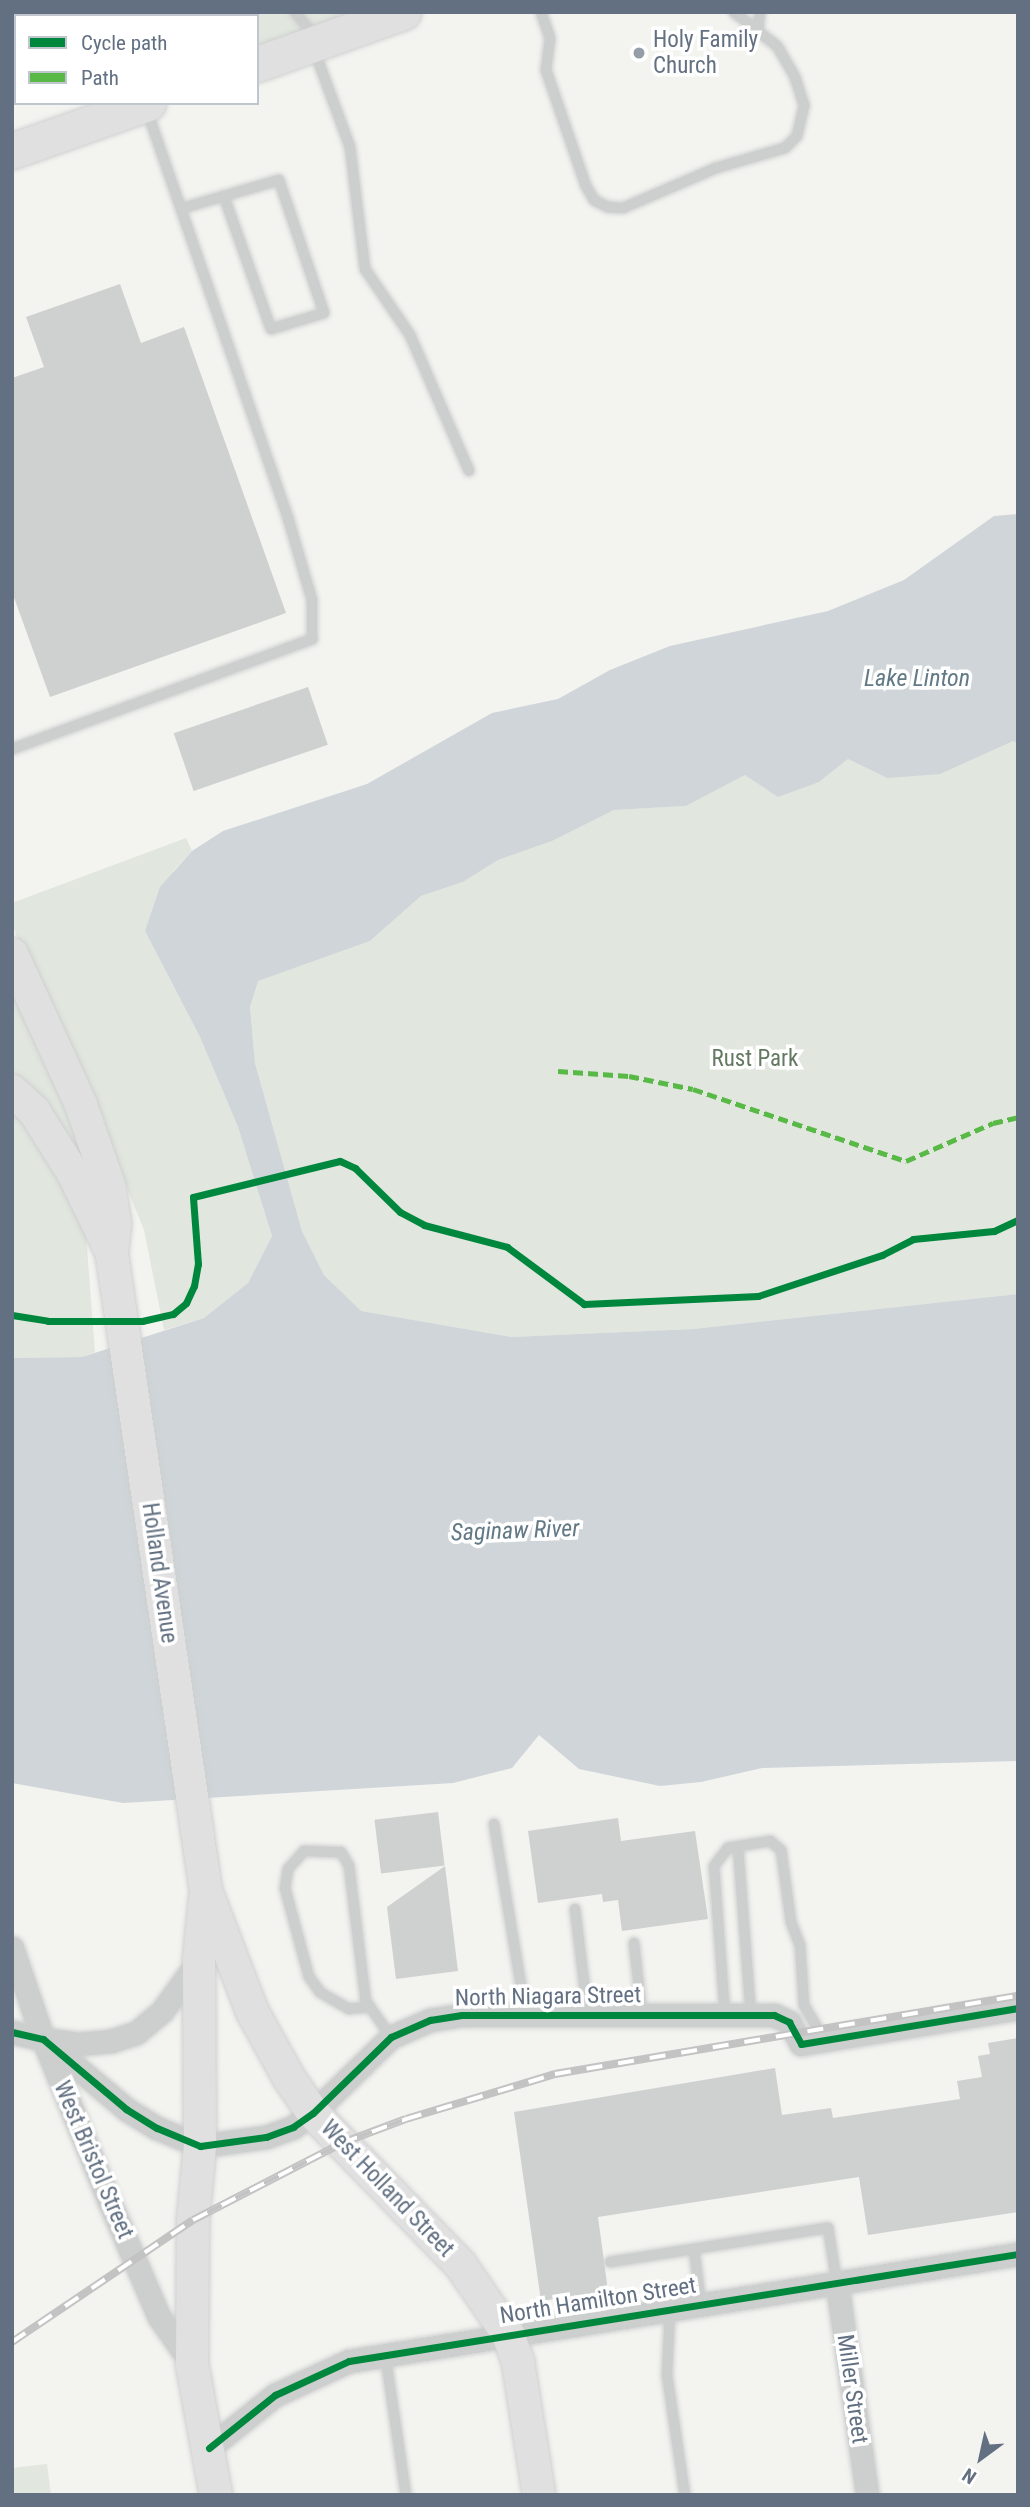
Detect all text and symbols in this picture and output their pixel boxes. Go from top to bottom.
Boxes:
legend [14,14,259,105]
place label: Holy Family Church [653,26,758,80]
text: Cycle path [81,31,167,55]
marker: Holy Family Church [631,45,647,61]
text: Path [81,66,119,90]
water label: Lake Linton [864,665,970,693]
park label: Rust Park [712,1045,798,1073]
street label: Holland Avenue [135,1501,183,1645]
water label: Saginaw River [450,1514,580,1548]
street label: North Niagara Street [455,1982,641,2012]
street label: West Bristol Street [47,2077,139,2243]
street label: West Holland Street [315,2115,459,2263]
street label: North Hamilton Street [498,2272,698,2330]
street label: Miller Street [831,2333,873,2445]
north arrow [946,2423,1016,2493]
text: N [958,2463,980,2489]

